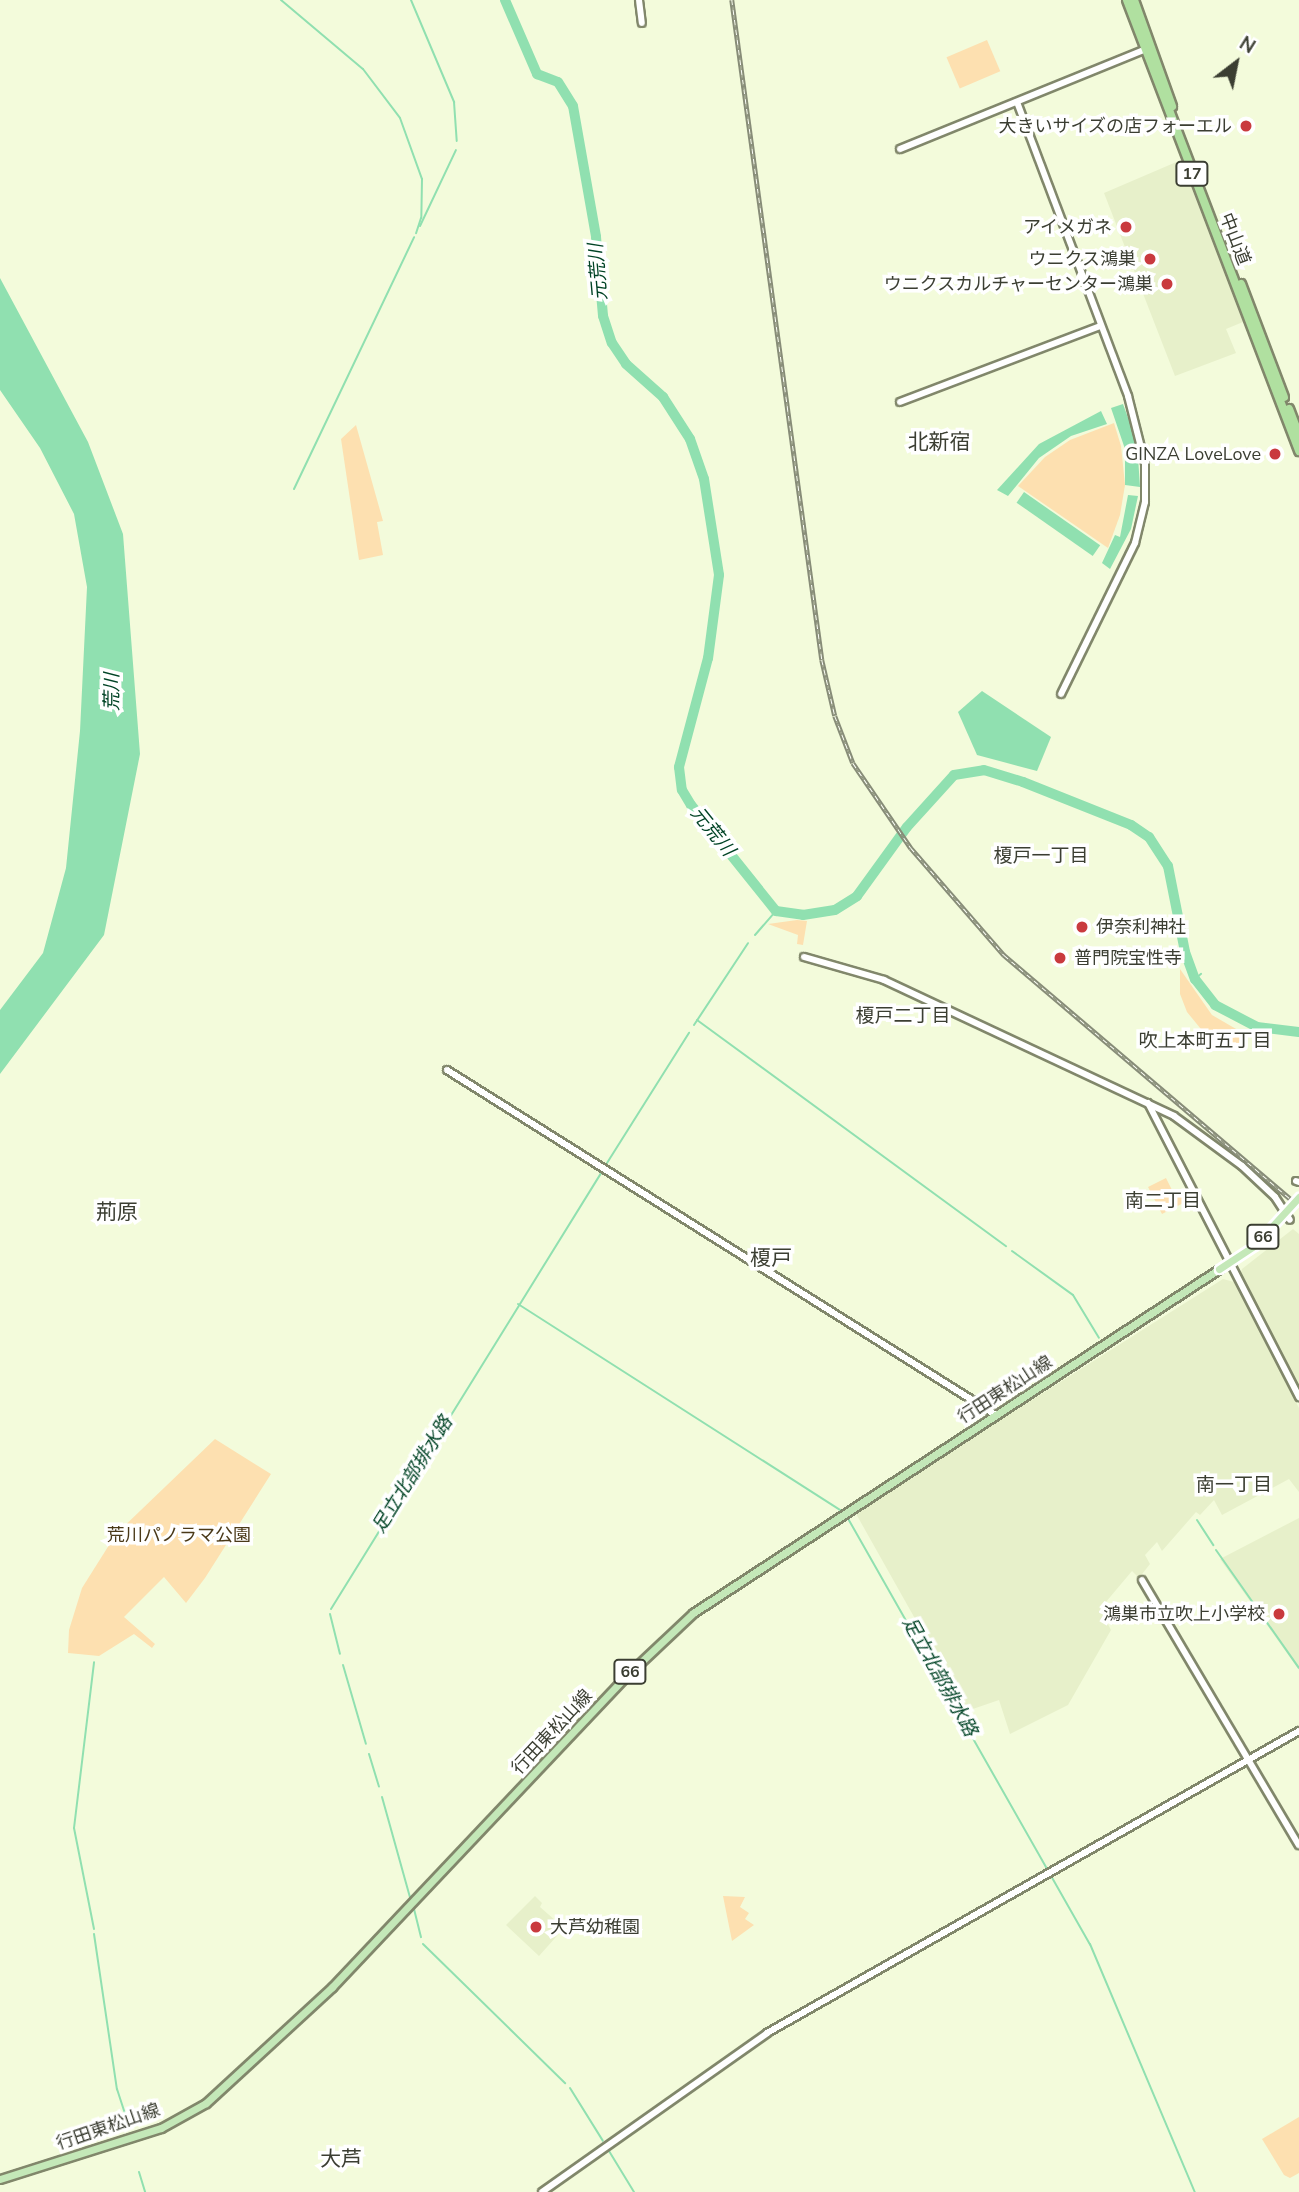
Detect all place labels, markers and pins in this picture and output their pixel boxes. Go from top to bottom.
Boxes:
place label: 大きいサイズの店フォーエル [998,115,1232,137]
marker: 大きいサイズの店フォーエル [1238,118,1254,134]
place label: アイメガネ [1022,216,1112,238]
marker: アイメガネ [1118,219,1134,235]
place label: ウニクス鴻巣 [1028,248,1136,270]
marker: ウニクス鴻巣 [1142,251,1158,267]
place label: ウニクスカルチャーセンター鴻巣 [883,273,1153,295]
marker: ウニクスカルチャーセンター鴻巣 [1159,276,1175,292]
place label: GINZA LoveLove [1125,443,1261,465]
marker: GINZA LoveLove [1267,446,1283,462]
place label: 伊奈利神社 [1096,916,1186,938]
marker: 伊奈利神社 [1074,919,1090,935]
place label: 普門院宝性寺 [1074,947,1182,969]
marker: 普門院宝性寺 [1052,950,1068,966]
place label: 鴻巣市立吹上小学校 [1103,1603,1265,1625]
marker: 鴻巣市立吹上小学校 [1271,1606,1287,1622]
place label: 大芦幼稚園 [550,1916,640,1938]
marker: 大芦幼稚園 [528,1919,544,1935]

